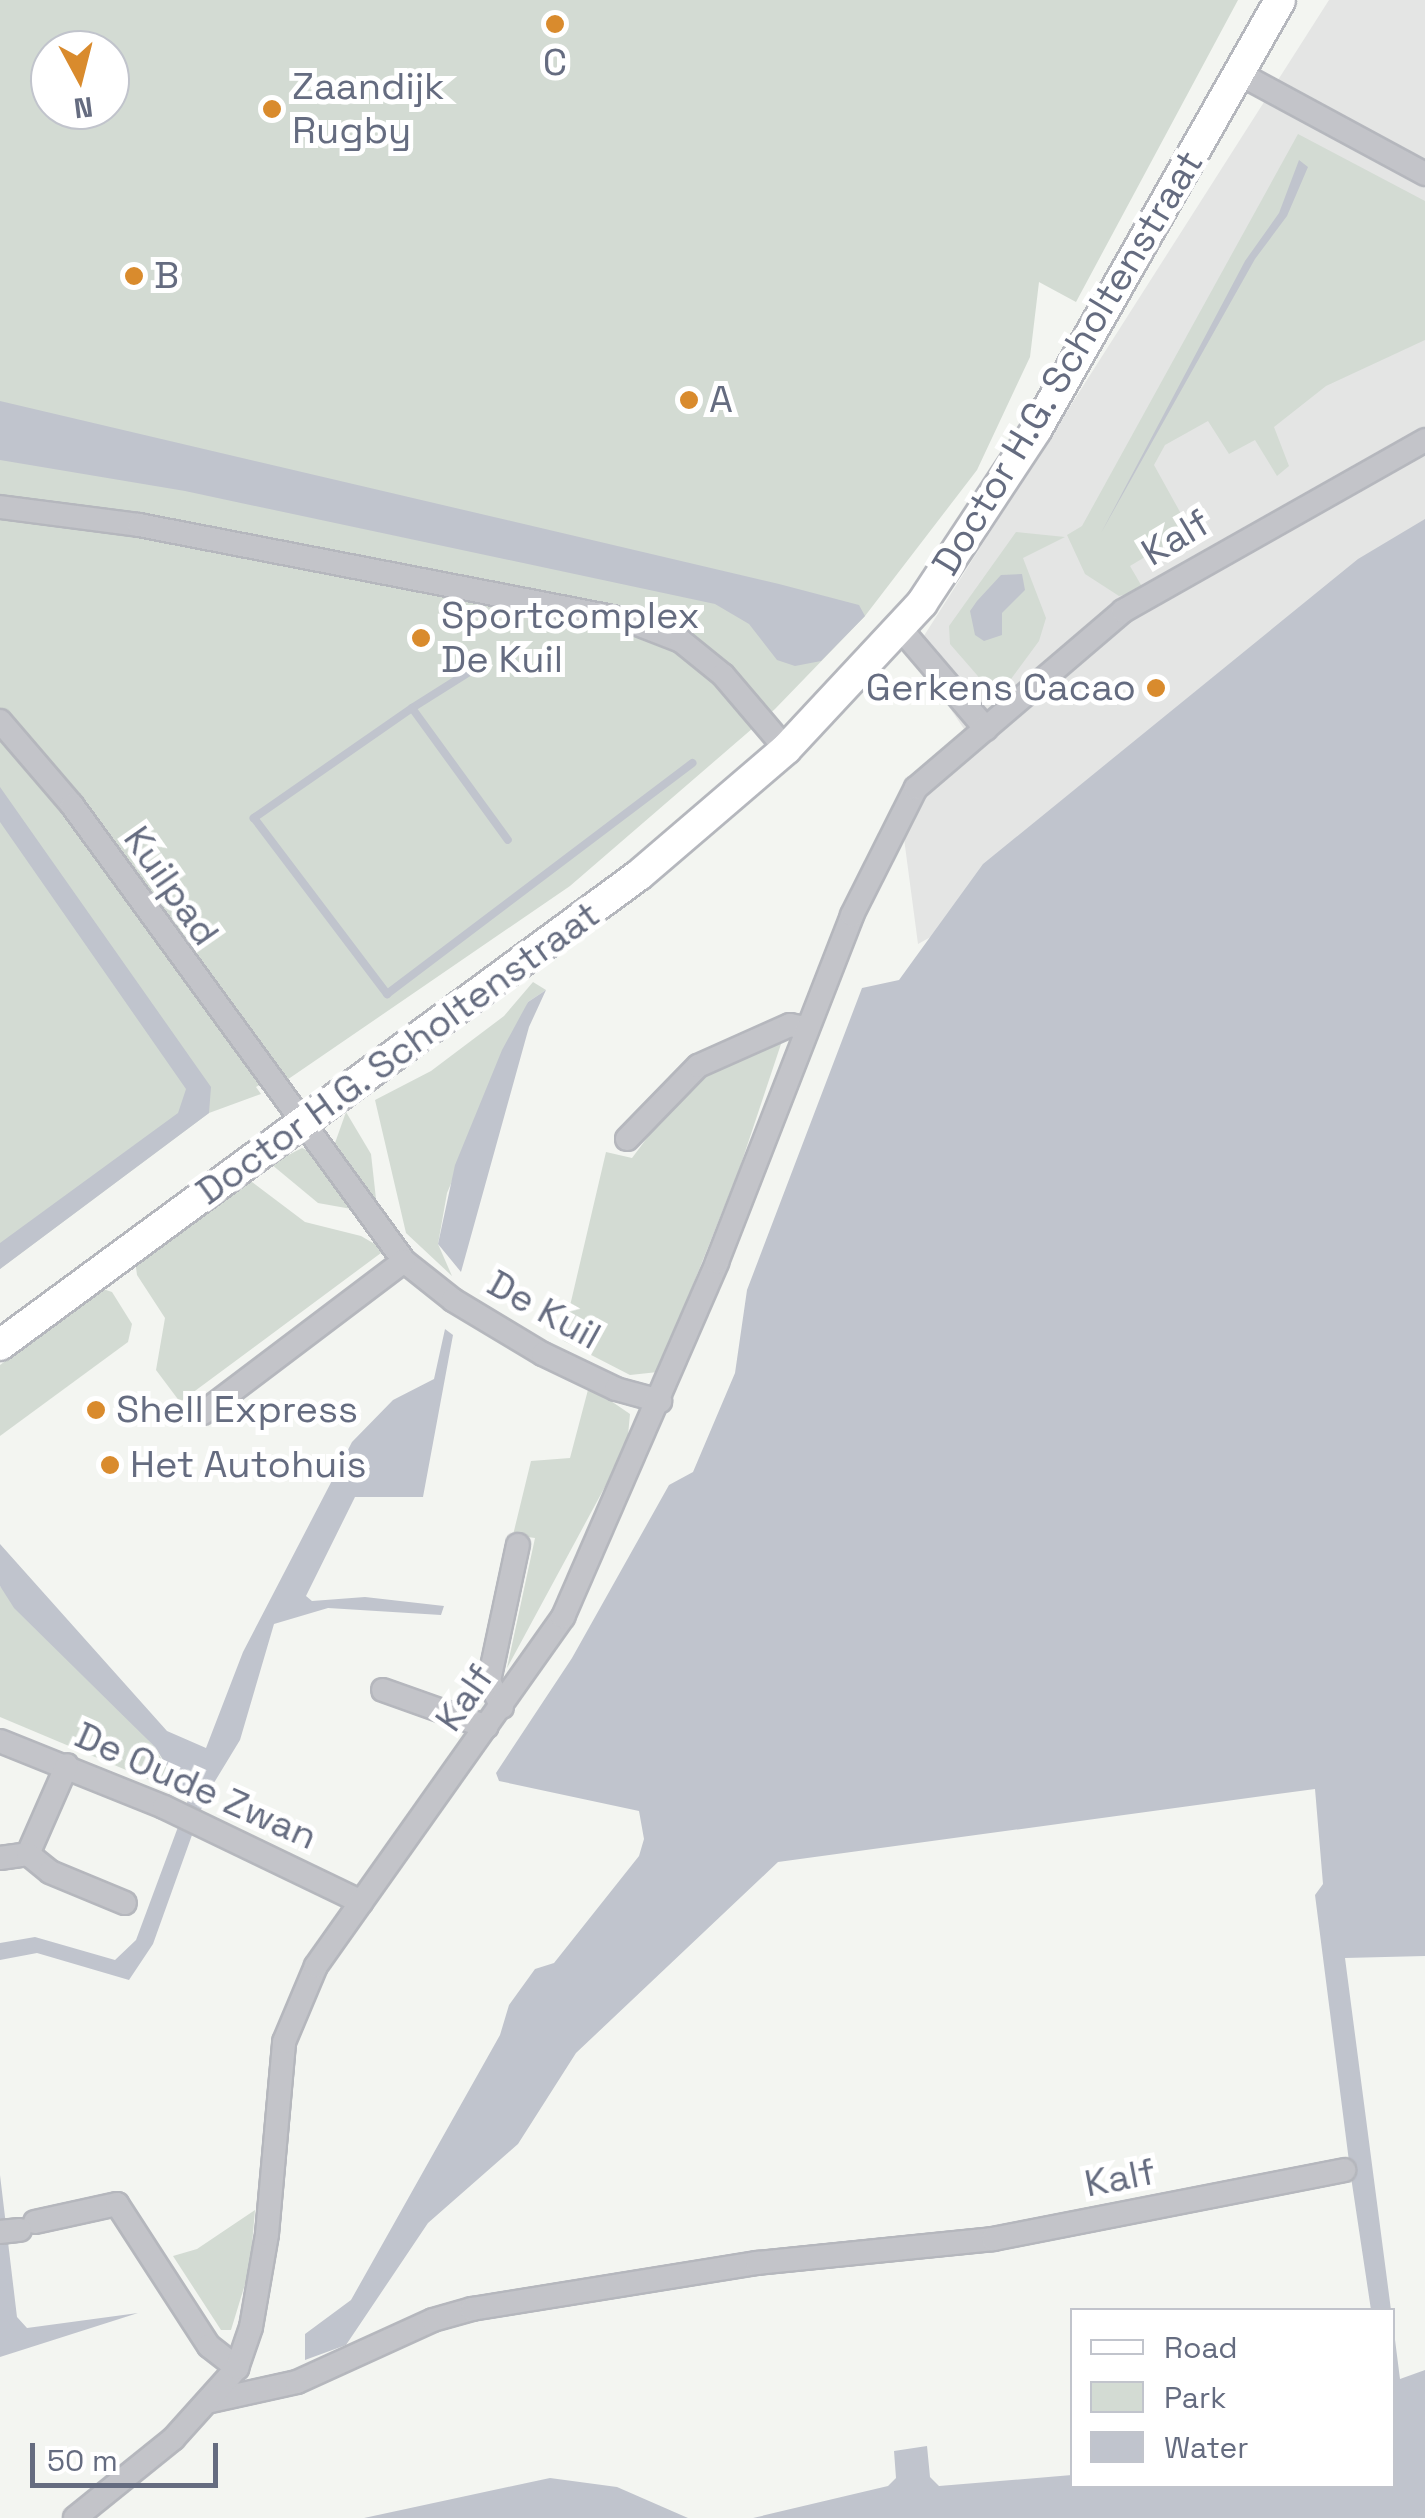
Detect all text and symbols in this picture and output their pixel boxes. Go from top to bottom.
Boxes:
marker: C [544,13,566,35]
north arrow [30,30,130,130]
place label: C [543,40,567,86]
place label: Zaandijk Rugby [292,64,445,153]
text: N [72,89,95,127]
marker: Zaandijk Rugby [261,98,283,120]
street label: Doctor H.G. Scholtenstraat [923,142,1213,584]
place label: B [154,253,179,299]
marker: B [123,265,145,287]
place label: A [709,377,733,423]
marker: A [678,389,700,411]
street label: Kalf [1134,500,1218,576]
place label: Sportcomplex De Kuil [441,593,700,682]
marker: Sportcomplex De Kuil [410,627,432,649]
place label: Gerkens Cacao [866,665,1136,711]
marker: Gerkens Cacao [1145,677,1167,699]
street label: Kuilpad [114,818,228,954]
street label: Doctor H.G. Scholtenstraat [187,891,609,1215]
street label: De Kuil [480,1260,608,1360]
place label: Shell Express [116,1387,358,1433]
marker: Shell Express [85,1399,107,1421]
place label: Het Autohuis [130,1442,367,1488]
marker: Het Autohuis [99,1454,121,1476]
street label: Kalf [426,1656,504,1740]
street label: De Oude Zwan [68,1712,324,1860]
street label: Kalf [1081,2149,1159,2207]
legend [1070,2308,1395,2488]
text: Road [1164,2328,1238,2367]
text: Park [1164,2378,1226,2417]
scale bar [35,2423,222,2485]
text: Water [1164,2428,1249,2467]
text: 50 m [47,2441,118,2480]

